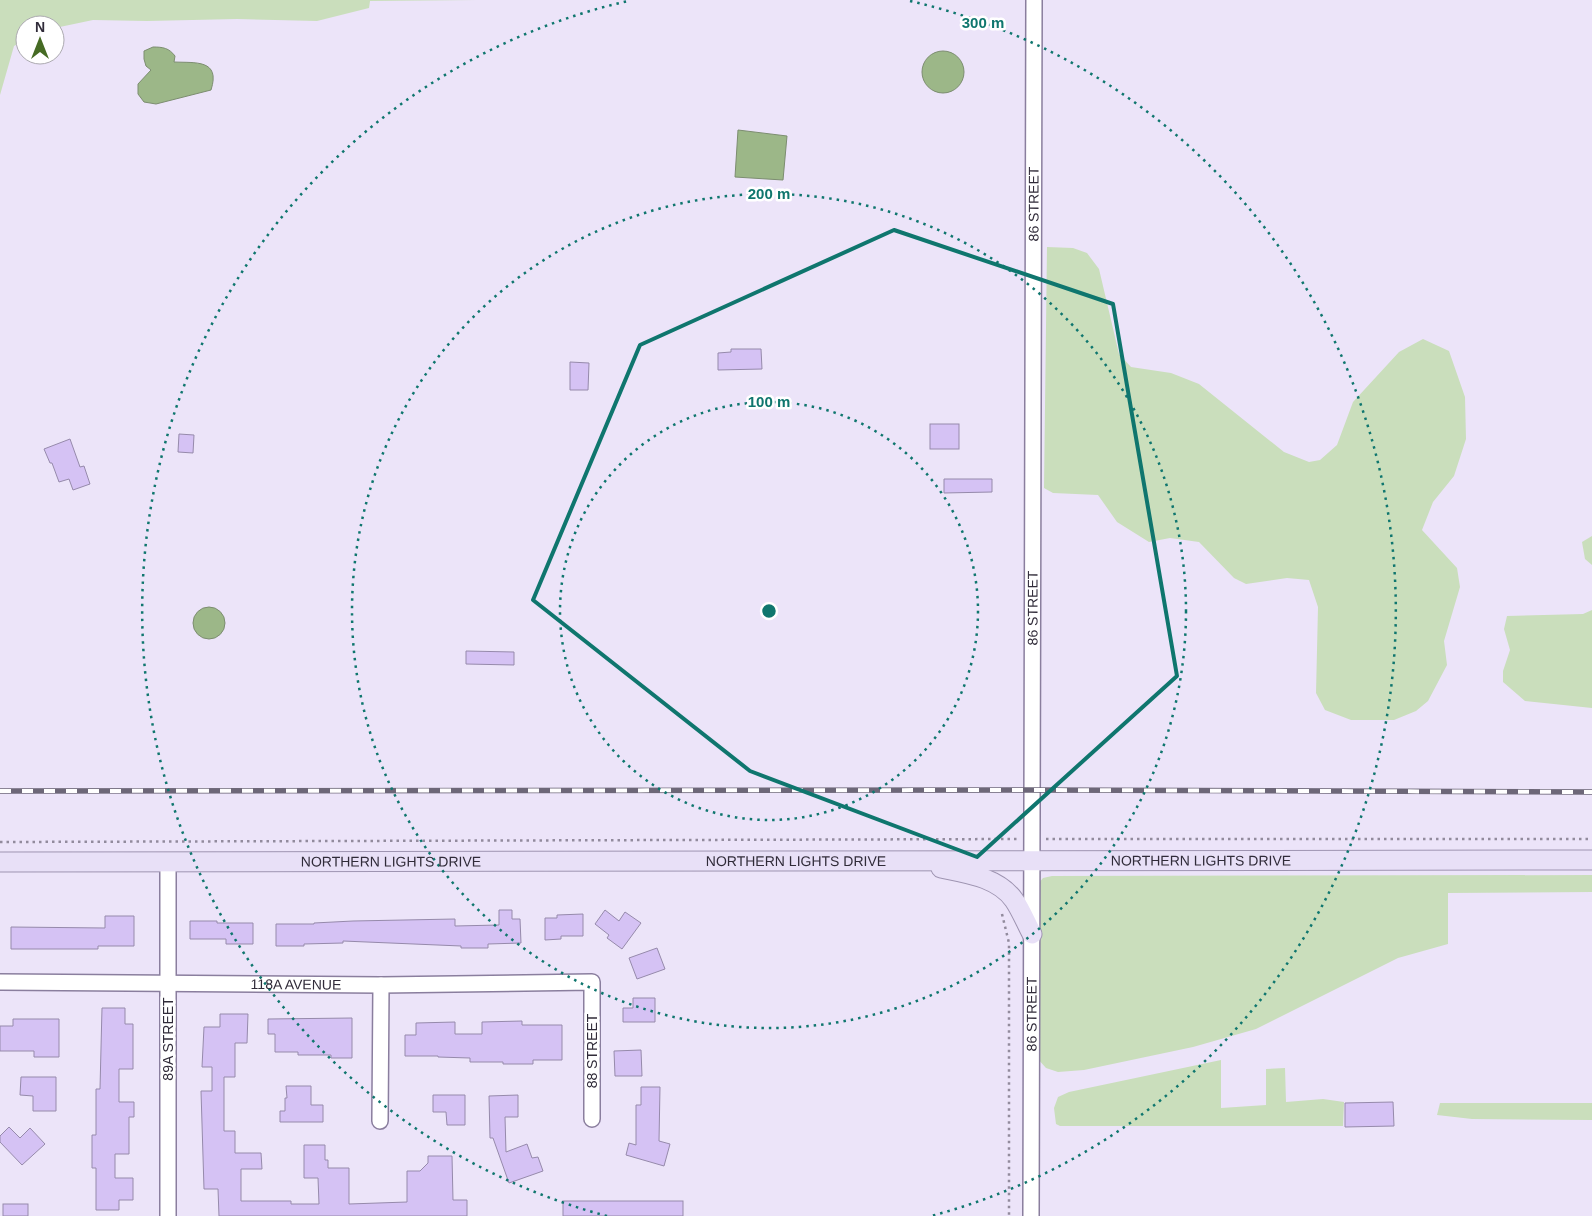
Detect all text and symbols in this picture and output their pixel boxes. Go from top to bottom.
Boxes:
text: 300 m [962,14,1004,31]
north arrow [15,15,65,65]
text: N [35,19,45,35]
street label: 86 STREET [1025,166,1042,241]
text: 200 m [748,185,790,202]
text: 100 m [748,393,790,410]
street label: 86 STREET [1024,570,1041,645]
centre of rings [760,602,778,620]
street label: NORTHERN LIGHTS DRIVE [1111,852,1291,869]
street label: NORTHERN LIGHTS DRIVE [301,853,481,870]
street label: NORTHERN LIGHTS DRIVE [706,853,886,869]
street label: 118A AVENUE [251,976,341,993]
street label: 86 STREET [1023,976,1040,1051]
street label: 89A STREET [160,997,176,1081]
street label: 88 STREET [584,1013,600,1088]

